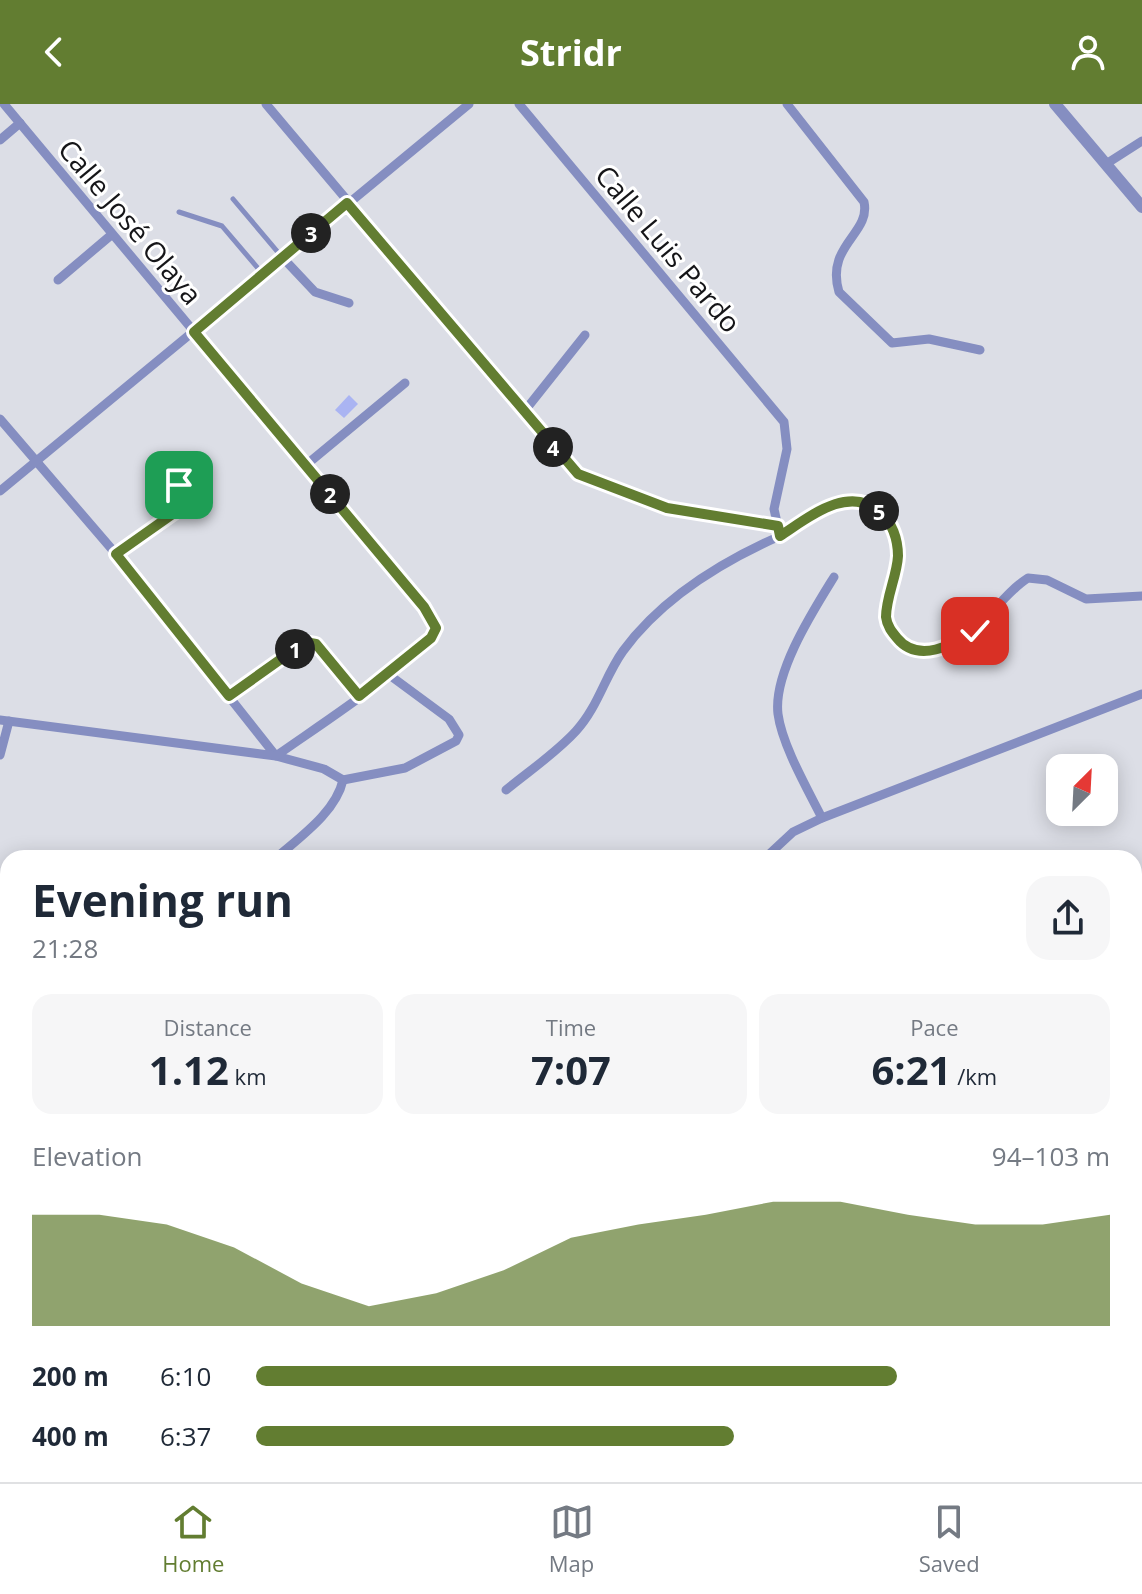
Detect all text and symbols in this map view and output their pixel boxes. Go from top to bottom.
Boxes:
text: Stridr [520,28,622,77]
icon: back [32,30,76,74]
icon: person [1066,30,1110,74]
street label: Calle José Olaya [50,131,211,312]
street label: Calle Luis Pardo [587,157,750,340]
pin: 3 [291,213,331,253]
text: 3 [305,218,317,248]
pin: 4 [533,427,573,467]
text: 4 [547,432,559,462]
pin [145,451,213,519]
icon: arrive [157,463,201,507]
pin: 2 [310,474,350,514]
text: 2 [324,479,336,509]
pin: 5 [859,491,899,531]
text: 5 [873,496,885,526]
pin [941,597,1009,665]
icon: check [953,609,997,653]
pin: 1 [275,629,315,669]
text: 1 [289,634,301,664]
north arrow [1046,754,1118,826]
map controls [1046,754,1118,826]
text: Evening run [32,870,293,930]
button: share [1026,876,1110,960]
text: 21:28 [32,930,98,966]
text: Distance [163,1012,252,1042]
text: Time [546,1012,596,1042]
text: Pace [910,1012,959,1042]
text: 1.12 [149,1042,229,1097]
text: 7:07 [531,1042,611,1097]
text: 6:21 [871,1042,951,1097]
text: km [229,1061,267,1091]
text: /km [951,1061,997,1091]
text: Elevation [32,1138,142,1174]
text: 94–103 m [992,1138,1110,1174]
text: 200 m [32,1358,109,1394]
text: 6:10 [160,1358,211,1394]
text: 400 m [32,1418,109,1454]
text: 6:37 [160,1418,211,1454]
tab: Home [162,1500,224,1578]
tab: Map [549,1500,594,1578]
tab: Saved [919,1500,980,1578]

